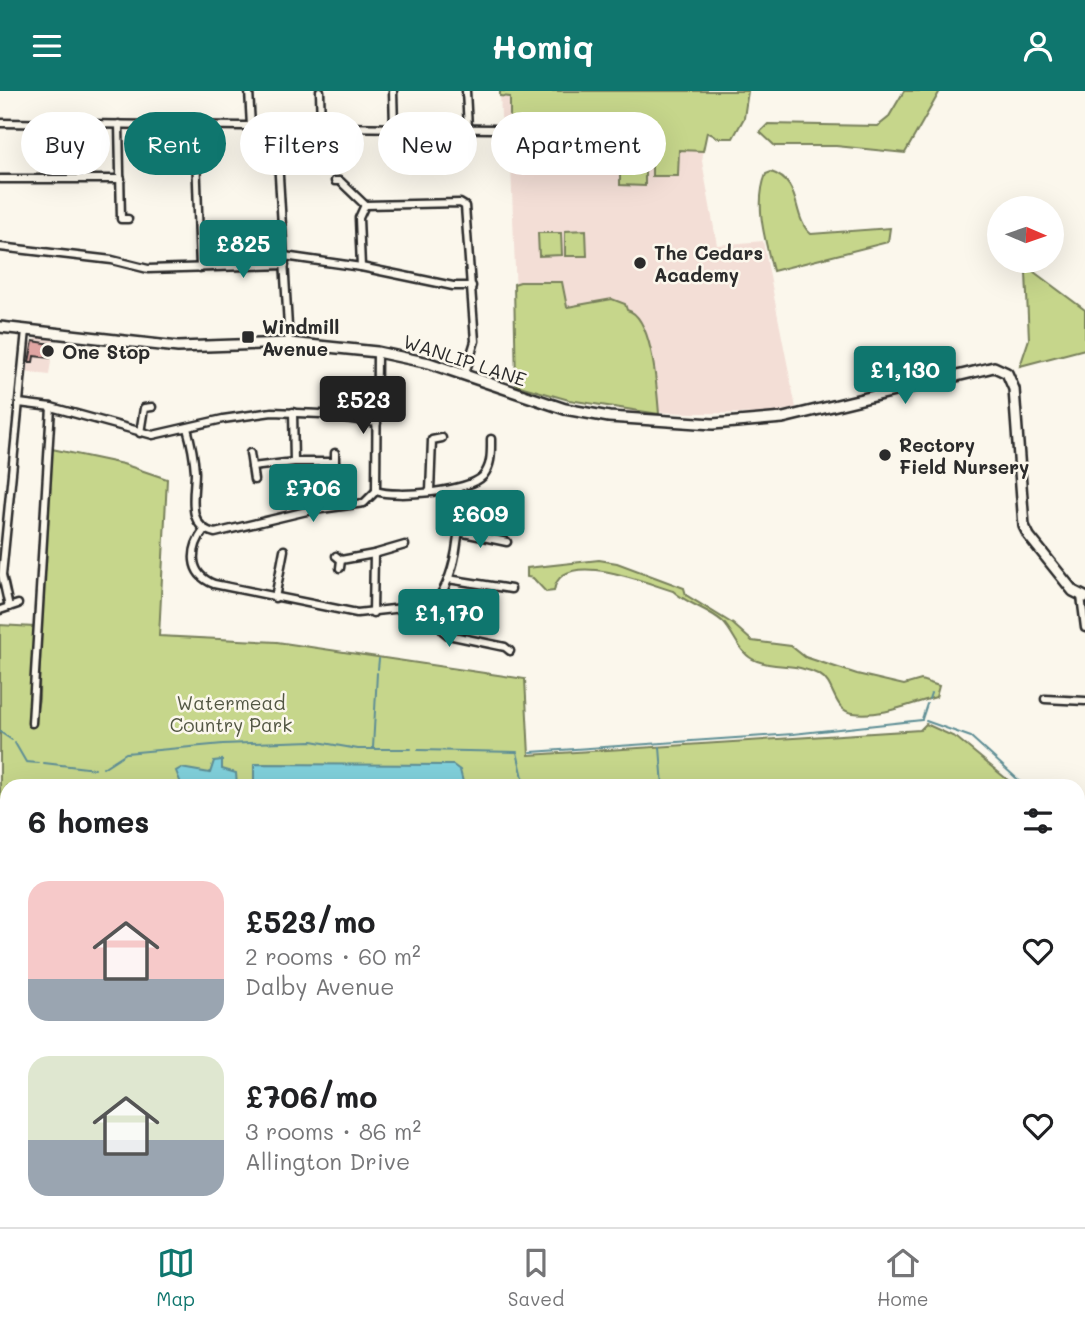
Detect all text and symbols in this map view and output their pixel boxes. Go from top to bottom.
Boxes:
text: Homiq [491,25,594,67]
icon: menu [28,27,66,65]
icon: person [1019,27,1057,65]
chip: Buy [21,112,110,175]
chip: Rent [124,112,226,175]
chip: Filters [240,112,364,175]
chip: New [378,112,477,175]
chip: Apartment [491,112,666,175]
north arrow [987,196,1064,273]
map controls [987,196,1064,273]
pin: £825 [202,221,284,280]
text: £825 [216,228,270,258]
place label: The Cedars Academy [654,240,763,287]
marker: The Cedars Academy [632,255,648,271]
place label: Windmill Avenue [262,314,339,361]
street label: WANLIP LANE [400,328,530,392]
marker: Windmill Avenue [240,329,256,345]
place label: One Stop [62,339,150,364]
marker: One Stop [40,343,56,359]
pin: £1,130 [848,347,962,406]
text: £1,130 [870,354,940,384]
pin: £523 [322,377,404,436]
text: £523 [336,384,390,414]
place label: Rectory Field Nursery [899,432,1029,479]
marker: Rectory Field Nursery [877,447,893,463]
pin: £706 [272,465,354,524]
text: £706 [285,472,341,502]
pin: £609 [439,491,521,550]
text: £609 [452,498,508,528]
pin: £1,170 [392,589,506,649]
text: £1,170 [414,597,484,627]
park label: Watermead Country Park [170,690,292,737]
text: 6 homes [28,801,149,841]
icon: filters [1019,802,1057,840]
text: £523/mo [245,901,376,941]
icon: home [84,909,168,993]
icon: heart [1019,932,1057,970]
text: 2 rooms · 60 m² [245,941,421,971]
text: Dalby Avenue [245,971,395,1001]
text: £706/mo [245,1076,377,1116]
icon: home [84,1084,168,1168]
icon: heart [1019,1107,1057,1145]
text: 3 rooms · 86 m² [245,1116,421,1146]
text: Allington Drive [245,1146,410,1176]
tab: Map [156,1244,195,1311]
tab: Saved [508,1244,564,1311]
tab: Home [877,1244,929,1311]

